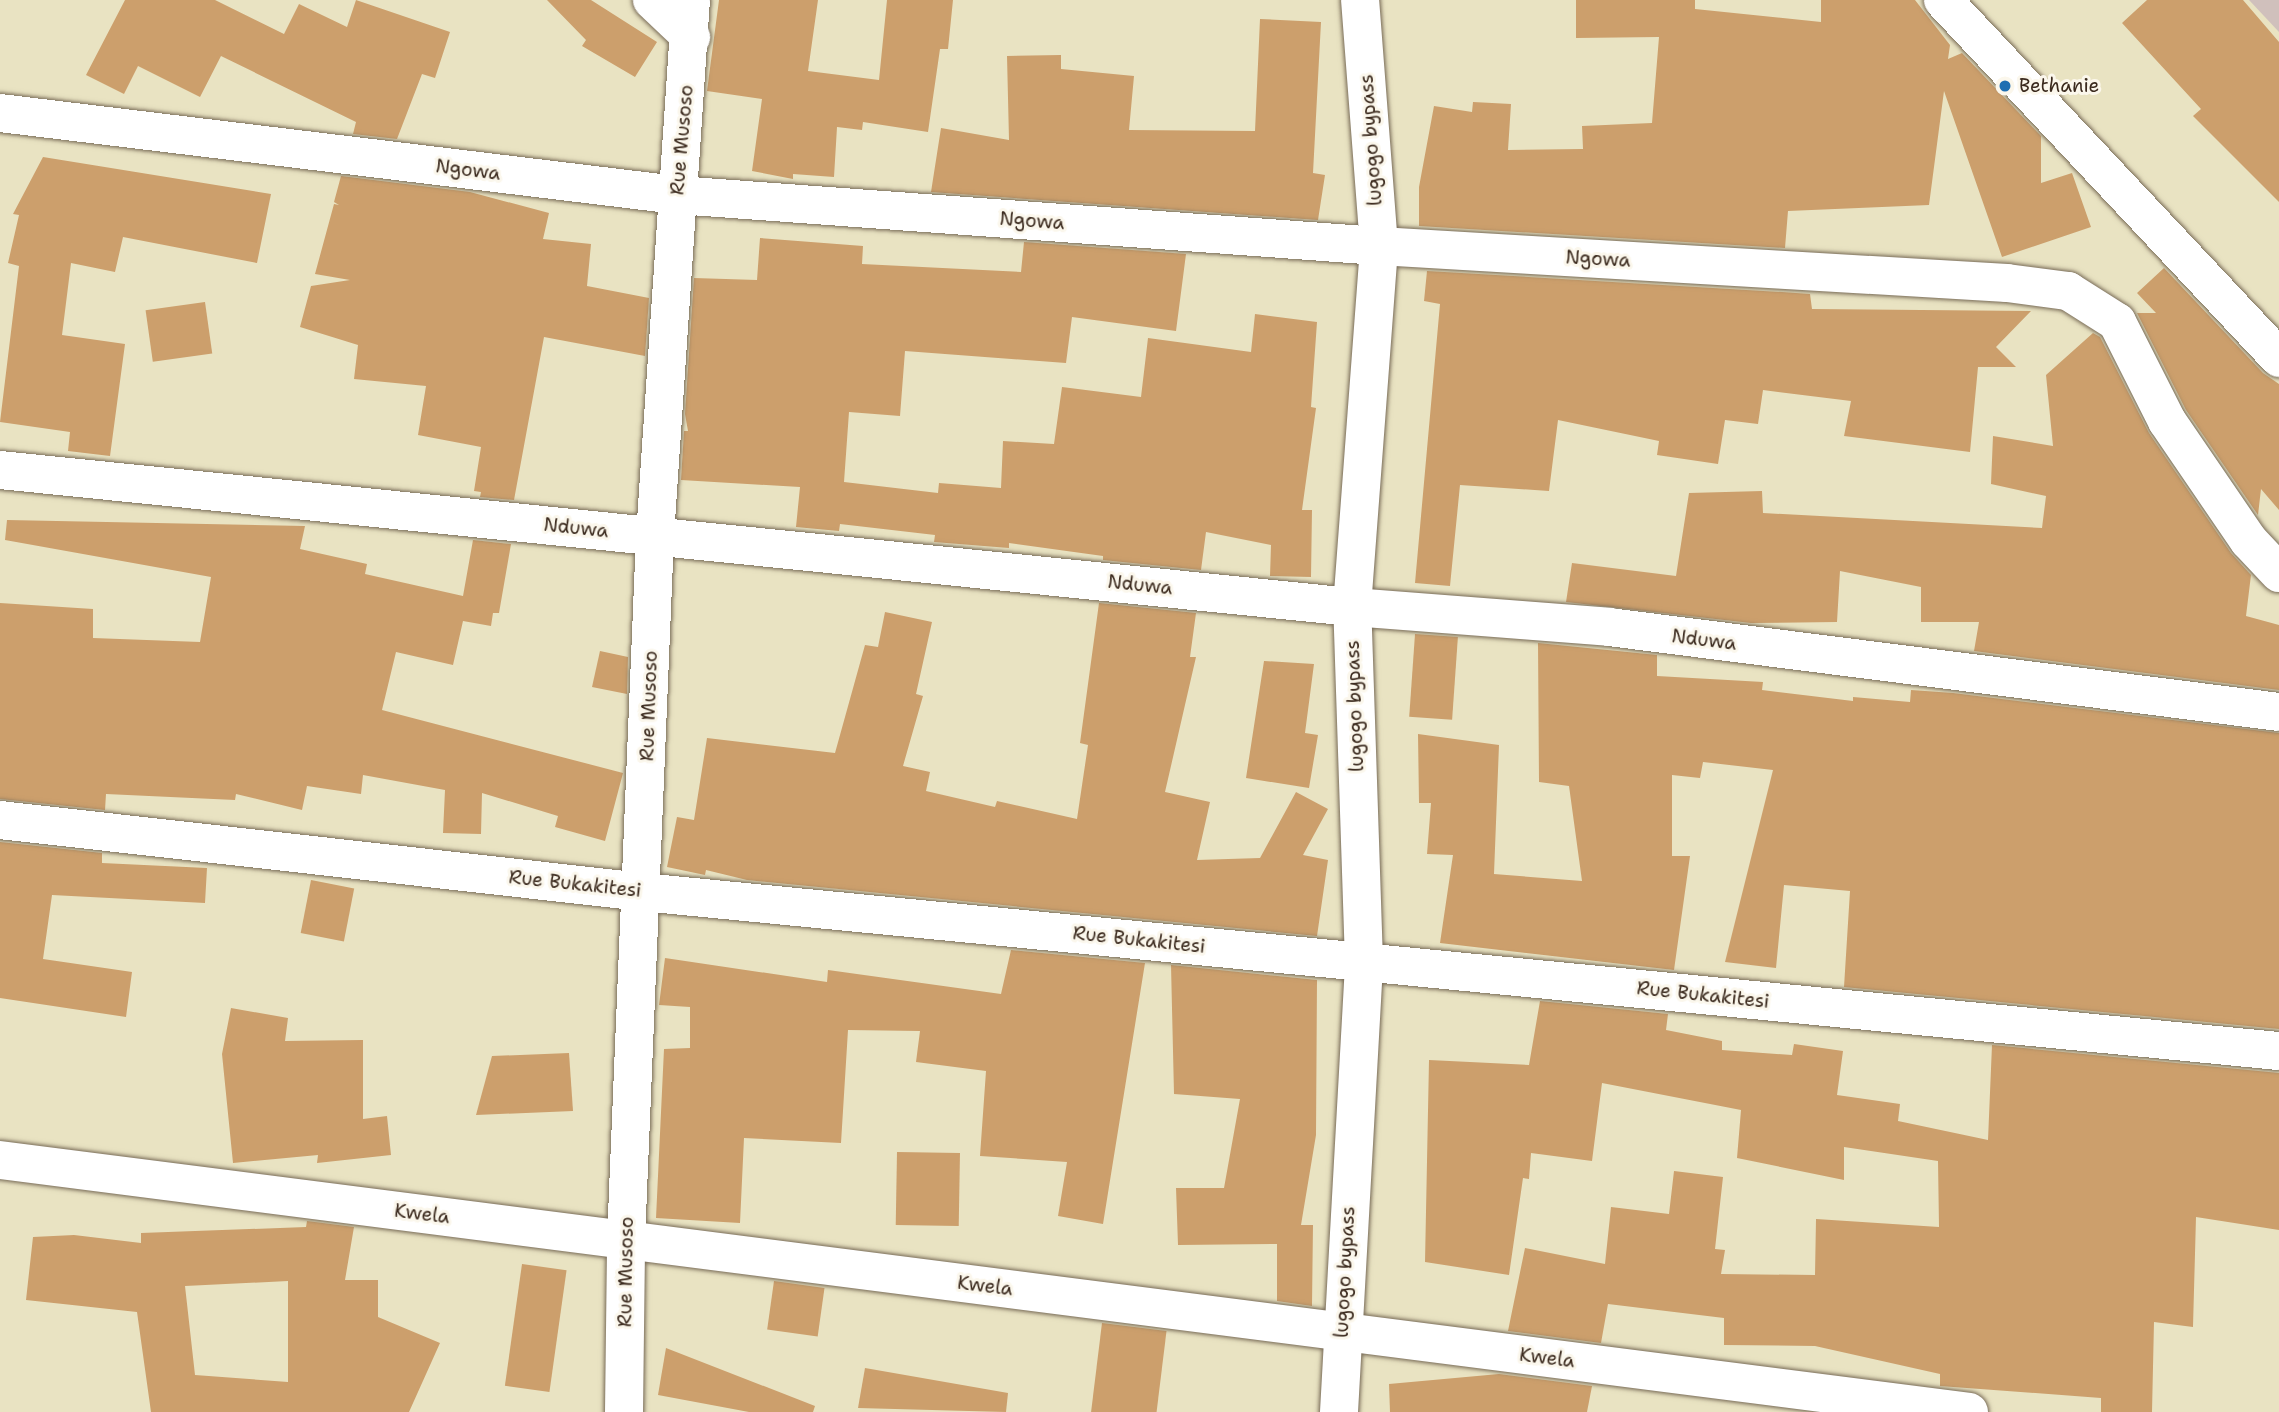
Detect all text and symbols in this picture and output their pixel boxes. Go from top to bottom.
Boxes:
street label: lugogo bypass [1355,74,1387,206]
place label: Bethanie [2019,75,2099,97]
marker: Bethanie [1997,78,2013,94]
street label: Rue Musoso [666,84,698,196]
street label: Ngowa [434,155,502,185]
street label: Ngowa [999,207,1065,235]
street label: Ngowa [1565,246,1631,272]
street label: Nduwa [542,513,610,543]
street label: Nduwa [1106,570,1174,600]
street label: Nduwa [1670,625,1738,655]
street label: lugogo bypass [1341,640,1369,772]
street label: Rue Musoso [636,650,662,762]
street label: Rue Bukakitesi [508,866,642,902]
street label: Rue Bukakitesi [1072,922,1206,958]
street label: Rue Bukakitesi [1636,977,1770,1013]
street label: Kwela [393,1199,451,1229]
street label: lugogo bypass [1330,1206,1360,1338]
street label: Rue Musoso [614,1217,638,1327]
street label: Kwela [956,1271,1014,1301]
street label: Kwela [1518,1343,1576,1373]

